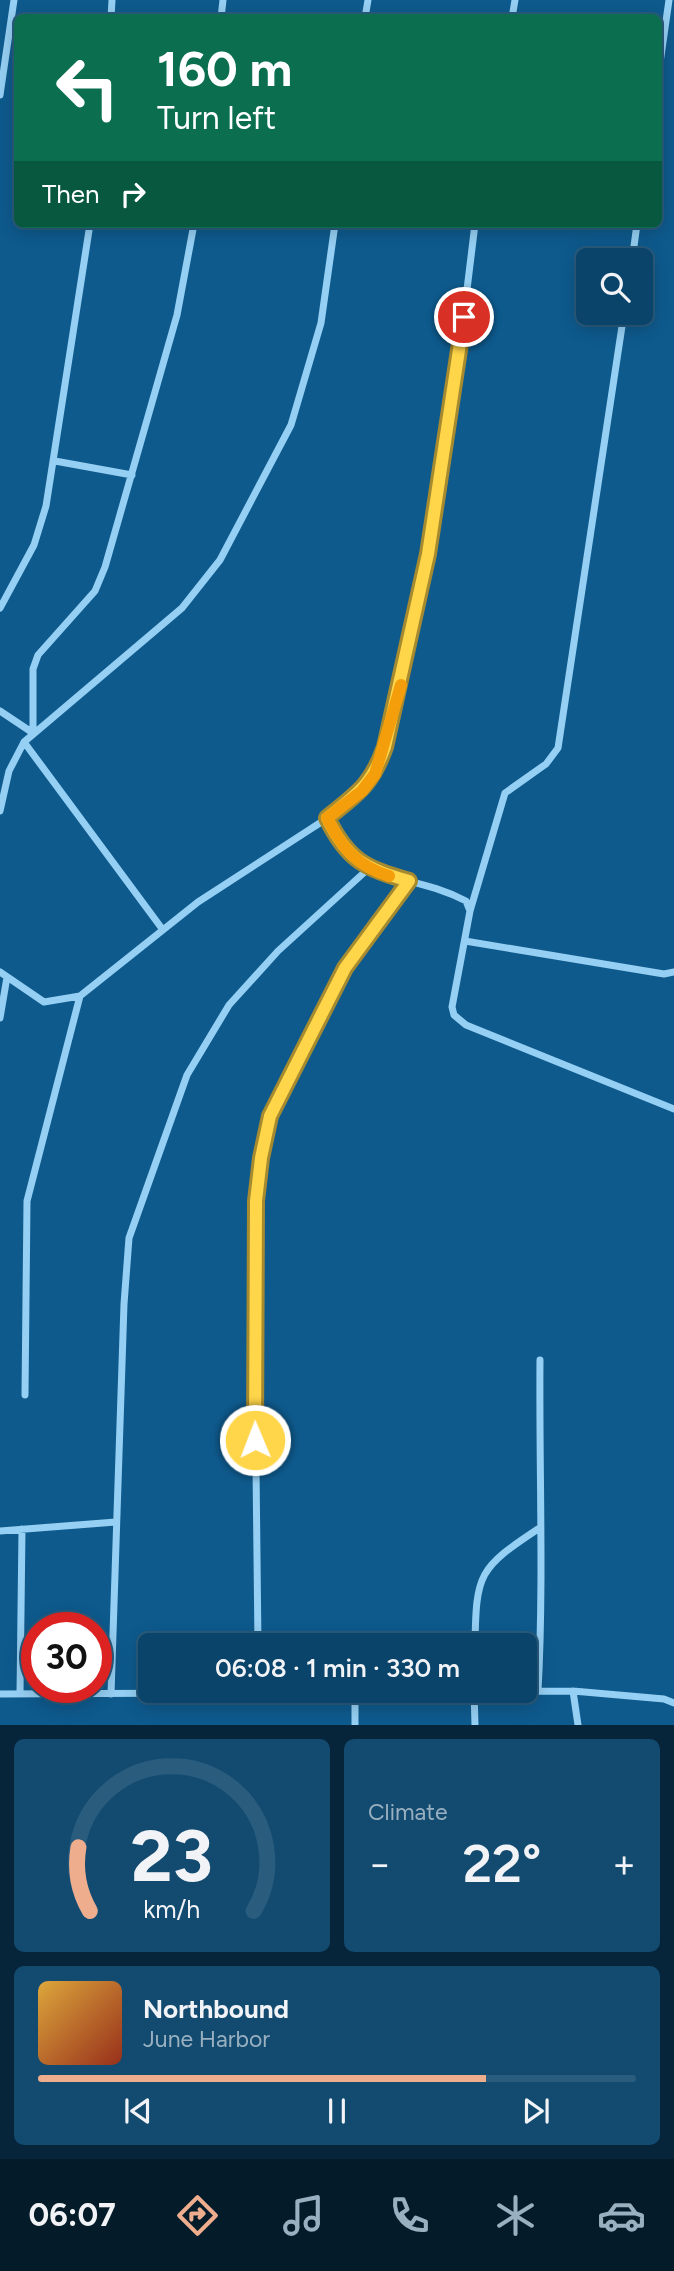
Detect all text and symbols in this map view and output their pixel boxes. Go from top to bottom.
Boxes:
text: 160 m [157,39,292,98]
icon: left [42,42,133,133]
text: Turn left [157,99,276,137]
icon: right [114,175,152,213]
text: Then [42,178,100,210]
map controls [576,248,653,325]
button: search [576,248,653,325]
pin [434,287,494,347]
icon: arrive [445,298,483,336]
position arrow [218,1403,292,1477]
speed limit sign: 30 [21,1612,112,1703]
text: 06:08 · 1 min · 330 m [215,1652,460,1684]
text: Climate [368,1798,447,1826]
text: 23 [131,1813,213,1900]
text: 22° [463,1833,541,1895]
text: − [368,1841,392,1887]
text: + [612,1841,636,1887]
text: km/h [143,1894,201,1924]
text: Northbound [143,1993,289,2025]
text: June Harbor [143,2025,270,2053]
icon: previous [119,2092,157,2130]
icon: pause [318,2092,356,2130]
icon: next [517,2092,555,2130]
icon: directions [173,2191,222,2240]
icon: music [279,2191,328,2240]
icon: phone [385,2191,434,2240]
icon: climate [491,2191,540,2240]
icon: car [597,2191,646,2240]
text: 06:07 [28,2196,116,2234]

